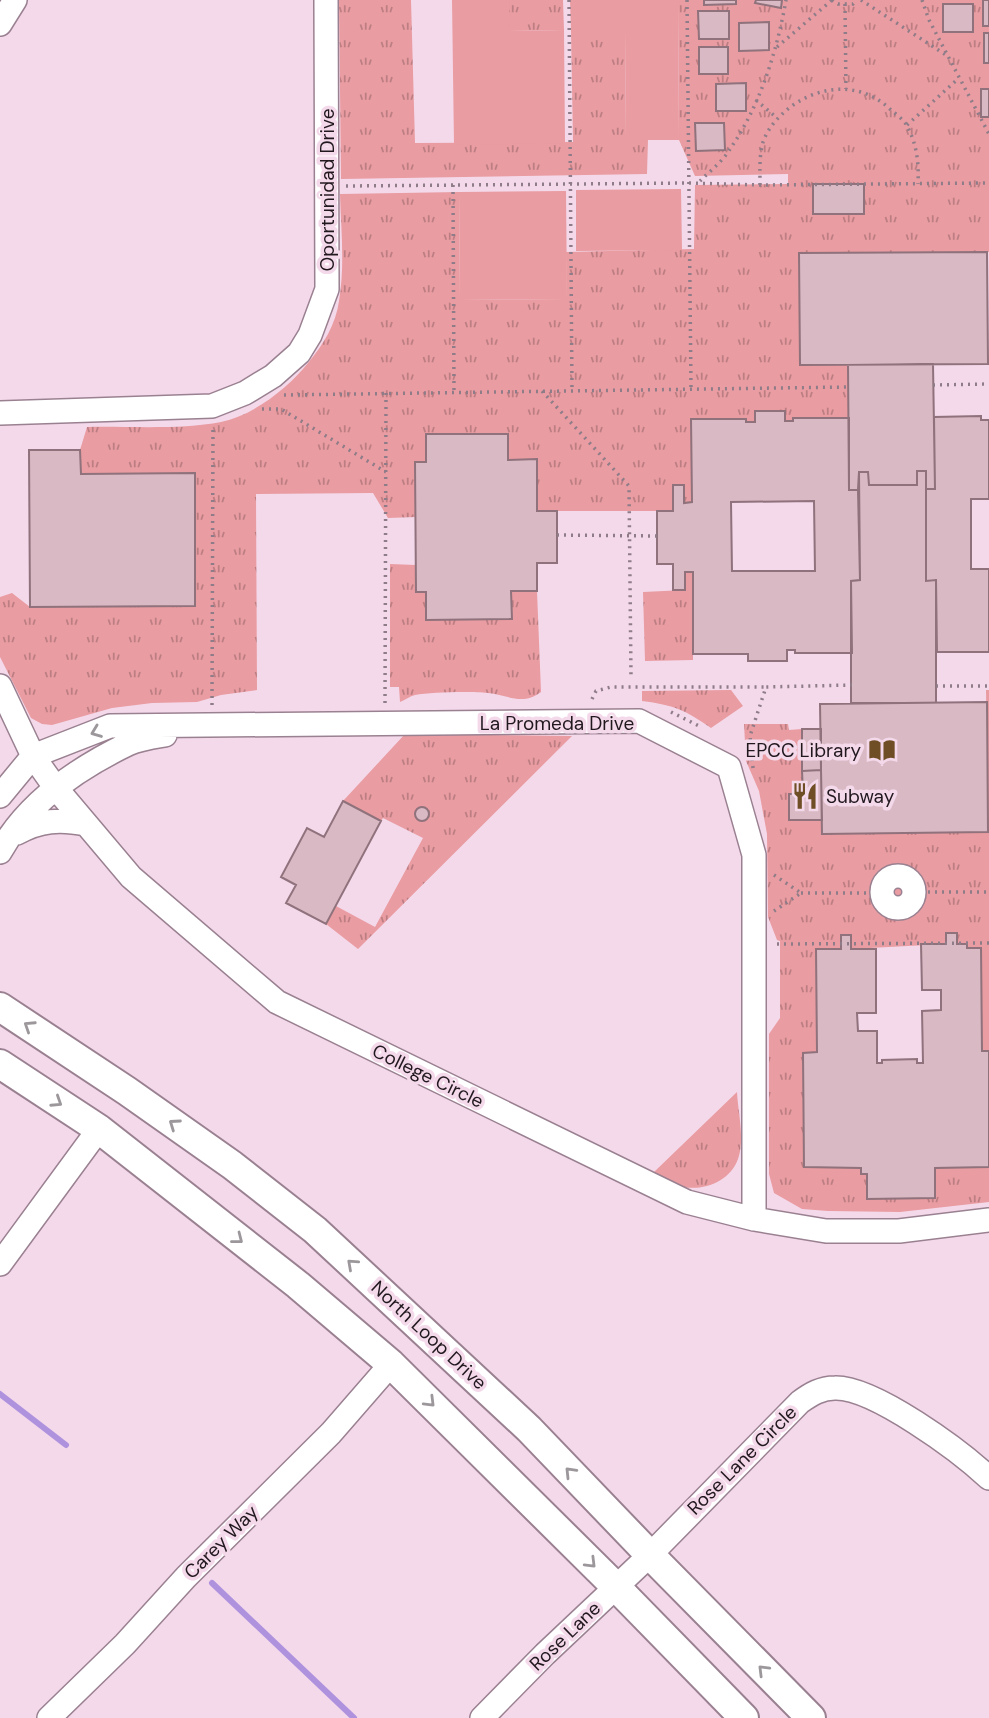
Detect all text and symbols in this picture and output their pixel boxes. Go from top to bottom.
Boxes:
street label: Oportunidad Drive [315,109,340,271]
street label: La Promeda Drive [480,711,634,736]
one-way arrow [91,723,103,737]
library icon: EPCC Library [867,735,897,765]
place label: EPCC Library [746,738,861,763]
restaurant icon: Subway [790,781,820,811]
place label: Subway [826,784,895,809]
one-way arrow [24,1022,37,1035]
street label: College Circle [368,1038,488,1114]
one-way arrow [49,1093,62,1106]
one-way arrow [169,1120,182,1132]
one-way arrow [231,1230,243,1243]
one-way arrow [347,1260,360,1272]
street label: North Loop Drive [366,1275,492,1395]
one-way arrow [422,1394,435,1407]
street label: Rose Lane Circle [682,1400,802,1520]
one-way arrow [566,1467,579,1480]
street label: Carey Way [179,1499,264,1584]
one-way arrow [583,1554,596,1567]
street label: Rose Lane [524,1596,606,1676]
one-way arrow [759,1665,772,1678]

